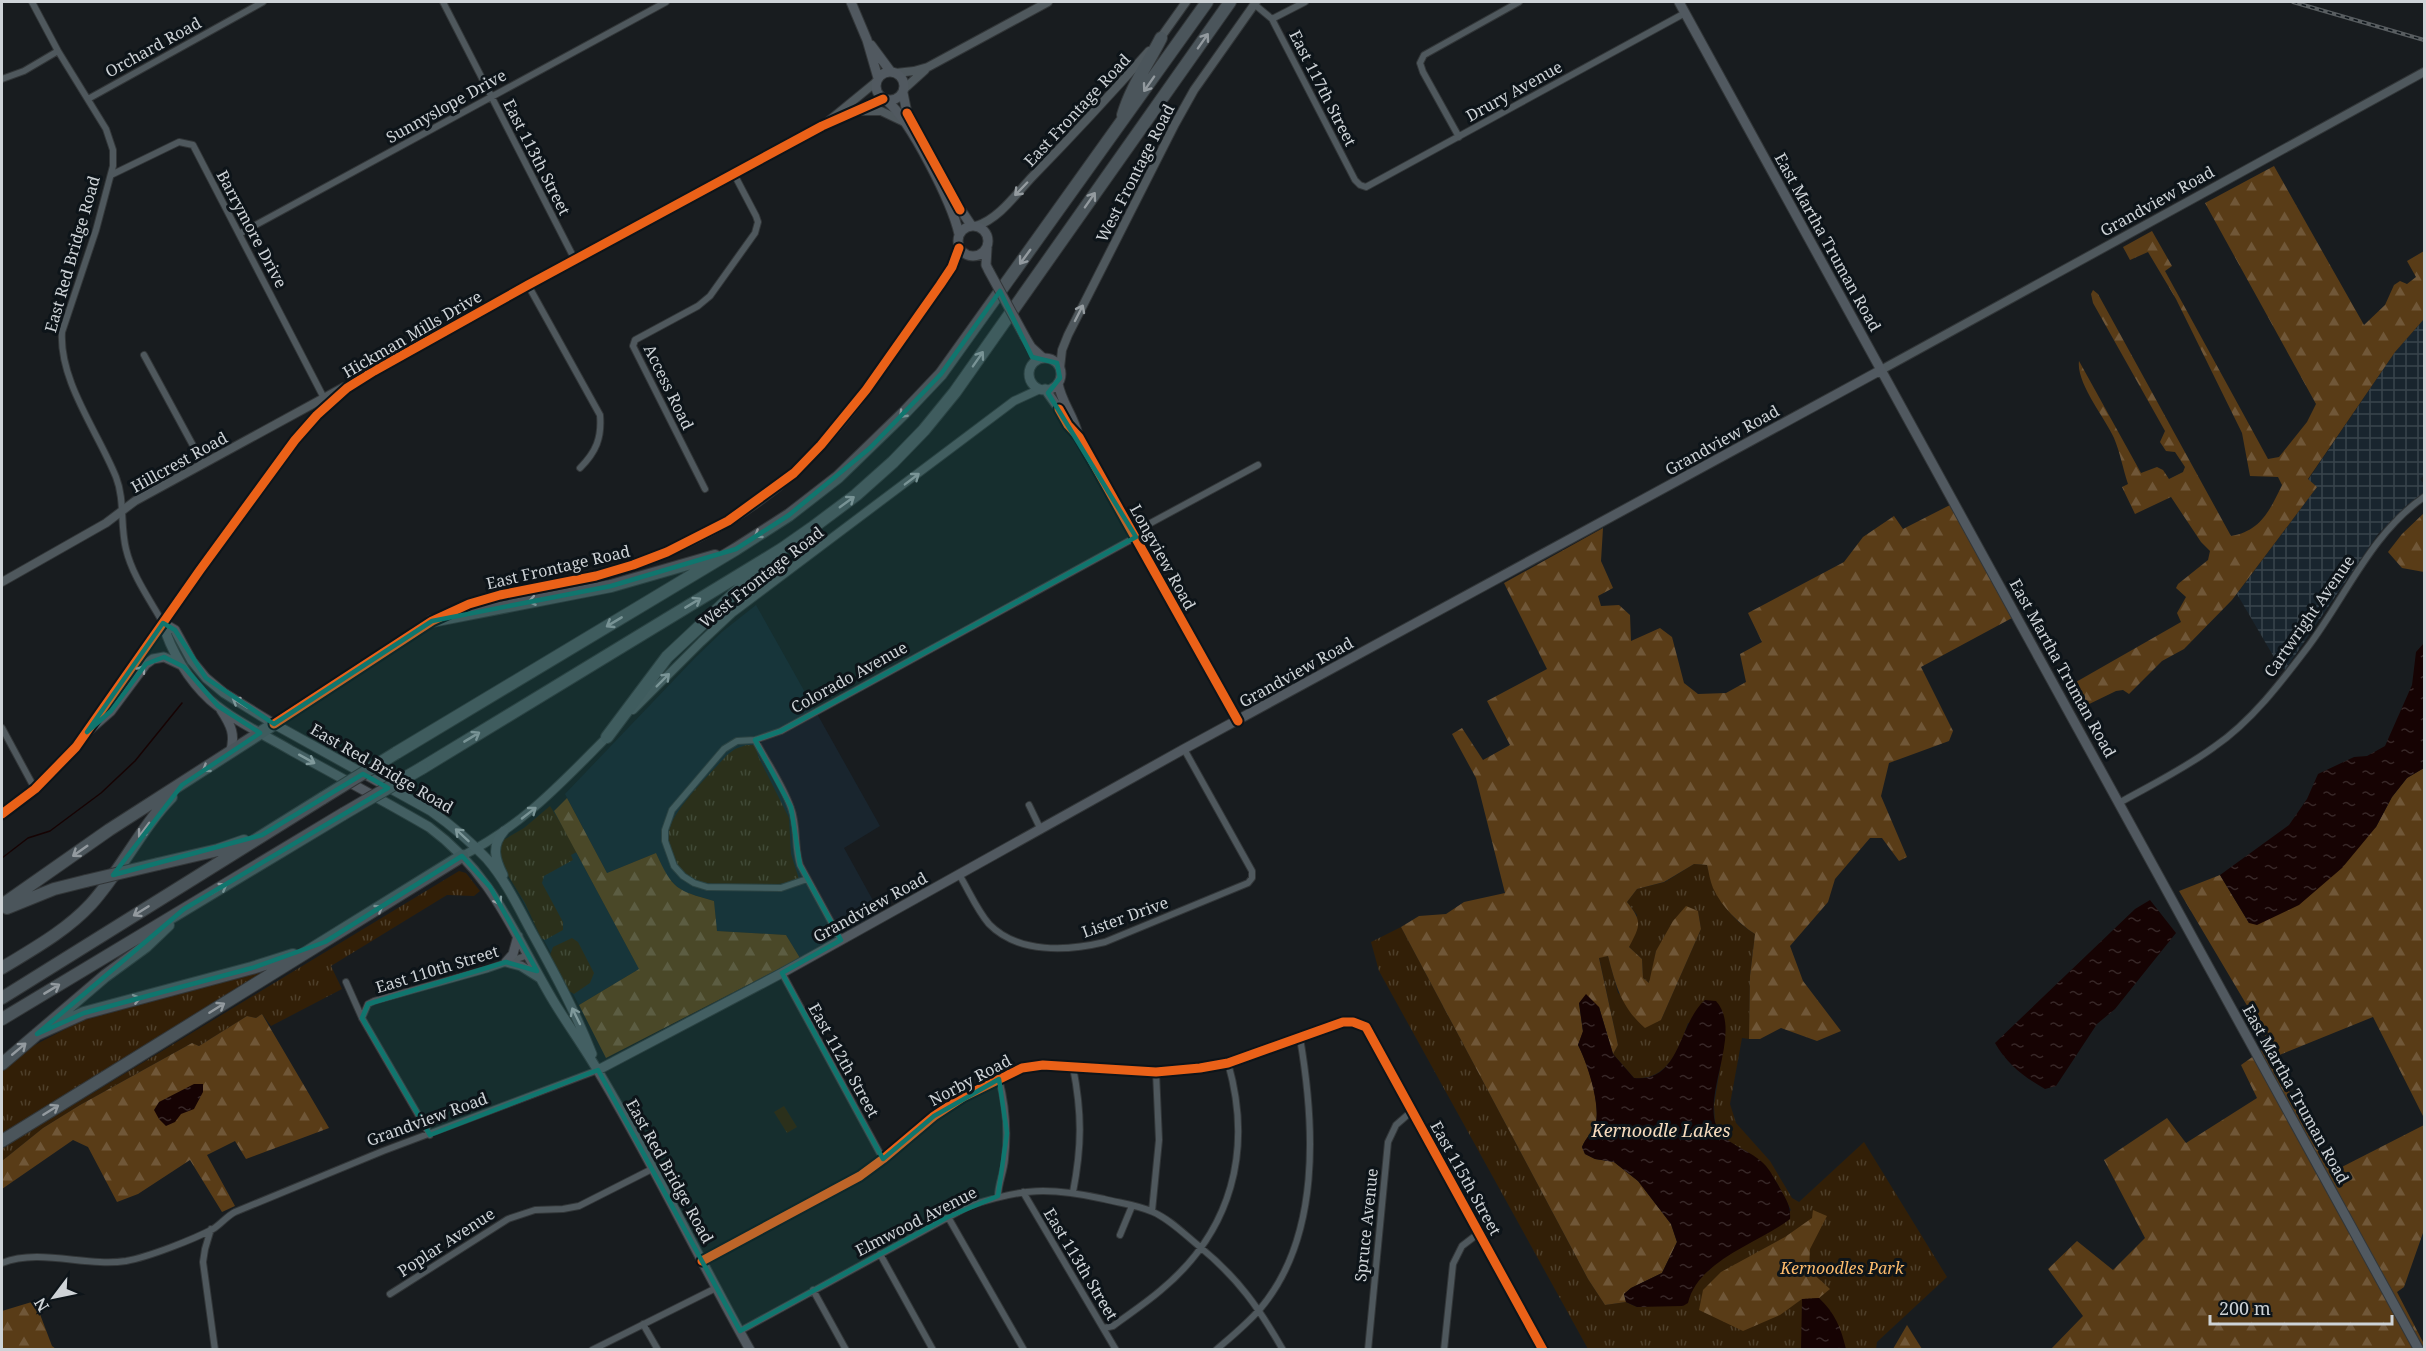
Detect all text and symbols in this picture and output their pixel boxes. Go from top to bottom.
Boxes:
street label: Orchard Road [101,11,205,82]
street label: East 117th Street [1284,26,1362,150]
one-way arrow [1197,33,1209,49]
street label: East Frontage Road [1019,49,1135,171]
street label: Drury Avenue [1462,55,1566,127]
street label: Sunnyslope Drive [382,64,510,148]
one-way arrow [1143,75,1155,91]
street label: East 113th Street [498,95,576,219]
street label: West Frontage Road [1091,100,1179,246]
street label: East Martha Truman Road [1770,149,1886,335]
street label: Grandview Road [2096,160,2218,241]
street label: Barrymore Drive [212,166,292,292]
street label: East Red Bridge Road [39,173,105,335]
one-way arrow [1014,181,1028,196]
one-way arrow [1084,192,1097,208]
one-way arrow [1018,248,1031,264]
street label: Hickman Mills Drive [338,285,486,383]
one-way arrow [1074,305,1085,323]
street label: Access Road [639,341,699,434]
one-way arrow [972,352,984,368]
street label: Grandview Road [1661,399,1783,480]
one-way arrow [899,404,913,419]
street label: Hillcrest Road [127,426,231,498]
one-way arrow [904,472,920,485]
one-way arrow [838,496,854,509]
street label: Longview Road [1125,500,1201,614]
street label: West Frontage Road [694,521,828,633]
one-way arrow [754,526,771,538]
street label: East Frontage Road [484,540,632,594]
street label: Cartwright Avenue [2259,551,2359,681]
street label: East Martha Truman Road [2005,575,2121,761]
one-way arrow [528,595,547,606]
one-way arrow [684,597,701,609]
one-way arrow [606,617,623,629]
street label: Grandview Road [1235,631,1357,712]
street label: Colorado Avenue [787,636,911,718]
one-way arrow [133,665,145,681]
one-way arrow [655,673,670,688]
one-way arrow [232,697,249,709]
street label: East Red Bridge Road [306,718,458,818]
one-way arrow [463,731,480,743]
one-way arrow [298,753,315,765]
one-way arrow [203,760,219,772]
one-way arrow [521,807,537,820]
one-way arrow [138,821,150,837]
one-way arrow [454,827,469,842]
one-way arrow [72,845,88,857]
street label: Grandview Road [809,866,931,947]
one-way arrow [210,882,227,894]
one-way arrow [490,888,502,905]
street label: Lister Drive [1079,891,1171,943]
one-way arrow [366,904,383,916]
one-way arrow [133,905,150,917]
street label: East 110th Street [373,940,501,998]
one-way arrow [43,983,60,995]
one-way arrow [122,994,141,1006]
street label: East 112th Street [803,999,885,1121]
street label: East Martha Truman Road [2238,1001,2354,1187]
one-way arrow [209,1002,226,1015]
one-way arrow [570,1007,582,1025]
one-way arrow [11,1042,26,1056]
street label: Norby Road [925,1049,1015,1111]
street label: Grandview Road [363,1087,491,1151]
street label: East Red Bridge Road [621,1095,719,1247]
one-way arrow [42,1104,59,1116]
street label: East 115th Street [1425,1117,1507,1239]
water label: Kernoodle Lakes [1590,1118,1731,1142]
street label: Spruce Avenue [1349,1167,1383,1283]
street label: Elmwood Avenue [852,1181,980,1261]
street label: Poplar Avenue [393,1202,499,1282]
street label: East 113th Street [1039,1204,1123,1325]
park label: Kernoodles Park [1779,1257,1905,1279]
north arrow [24,1267,84,1327]
scale bar [2210,1288,2392,1326]
text: N [28,1293,54,1316]
text: 200 m [2219,1296,2271,1320]

